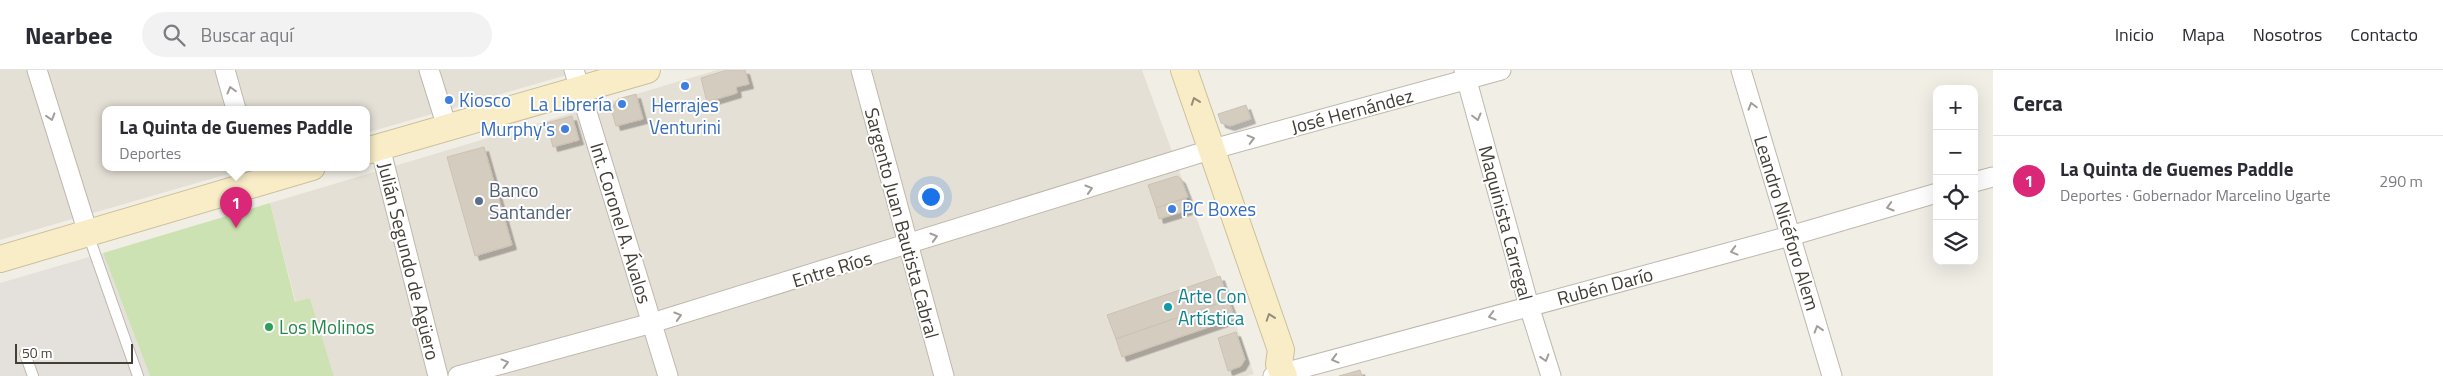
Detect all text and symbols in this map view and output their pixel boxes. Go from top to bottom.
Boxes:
search box [142,12,492,57]
text: Nearbee [25,17,112,53]
text: Buscar aquí [200,20,293,49]
icon: search [160,21,188,49]
text: Inicio [2115,21,2154,48]
text: Mapa [2182,21,2225,48]
text: Nosotros [2253,21,2322,48]
text: Contacto [2350,21,2418,48]
marker: Herrajes Venturini [679,80,691,92]
street label: José Hernández [1288,80,1416,141]
place label: Kiosco [459,85,511,114]
map controls [1933,85,1978,265]
button: + [1933,85,1978,130]
one-way arrow [226,86,236,94]
text: Cerca [2013,87,2063,119]
place label: La Librería [530,89,612,118]
place label: Herrajes Venturini [649,90,721,141]
marker: Kiosco [443,94,455,106]
one-way arrow [1191,97,1201,106]
marker: La Librería [616,98,628,110]
one-way arrow [1748,103,1758,111]
street label: Sargento Juan Bautista Cabral [858,104,947,341]
popup [102,106,370,171]
one-way arrow [46,112,56,120]
text: La Quinta de Guemes Paddle [119,112,353,141]
one-way arrow [1472,112,1482,120]
place label: Murphy's [480,114,555,143]
marker: Murphy's [559,123,571,135]
button: − [1933,130,1978,175]
street label: Leandro Nicéforo Alem [1747,132,1828,314]
one-way arrow [1246,134,1255,145]
street label: Int. Coronel A. Ávalos [583,139,660,307]
text: Deportes [119,141,181,165]
street label: Maquinista Carregal [1472,142,1541,304]
text: La Quinta de Guemes Paddle [2060,154,2293,183]
street label: Julián Segundo de Agüero [371,159,448,363]
text: 1 [2025,169,2033,193]
text: 290 m [2379,169,2423,193]
place label: Banco Santander [489,175,572,226]
button: locate [1933,175,1978,220]
text: Deportes · Gobernador Marcelino Ugarte [2060,183,2331,207]
your location [918,184,944,210]
one-way arrow [1085,184,1093,194]
pin: 1 [220,187,252,228]
place label: PC Boxes [1182,194,1256,223]
marker: Banco Santander [473,195,485,207]
one-way arrow [1886,201,1895,211]
marker: PC Boxes [1166,203,1178,215]
button: layers [1933,220,1978,265]
one-way arrow [930,233,938,243]
street label: Entre Ríos [788,243,876,294]
one-way arrow [1729,245,1738,256]
street label: Rubén Darío [1554,259,1656,312]
place label: Arte Con Artística [1178,281,1247,332]
marker: Arte Con Artística [1162,301,1174,313]
one-way arrow [674,311,682,321]
one-way arrow [1489,311,1497,321]
place label: Los Molinos [279,312,375,341]
one-way arrow [1266,314,1276,322]
marker: Los Molinos [263,321,275,333]
one-way arrow [1814,326,1824,334]
scale bar [15,341,132,364]
text: 50 m [22,342,52,363]
one-way arrow [1332,353,1340,363]
one-way arrow [1539,353,1549,361]
one-way arrow [500,359,508,369]

